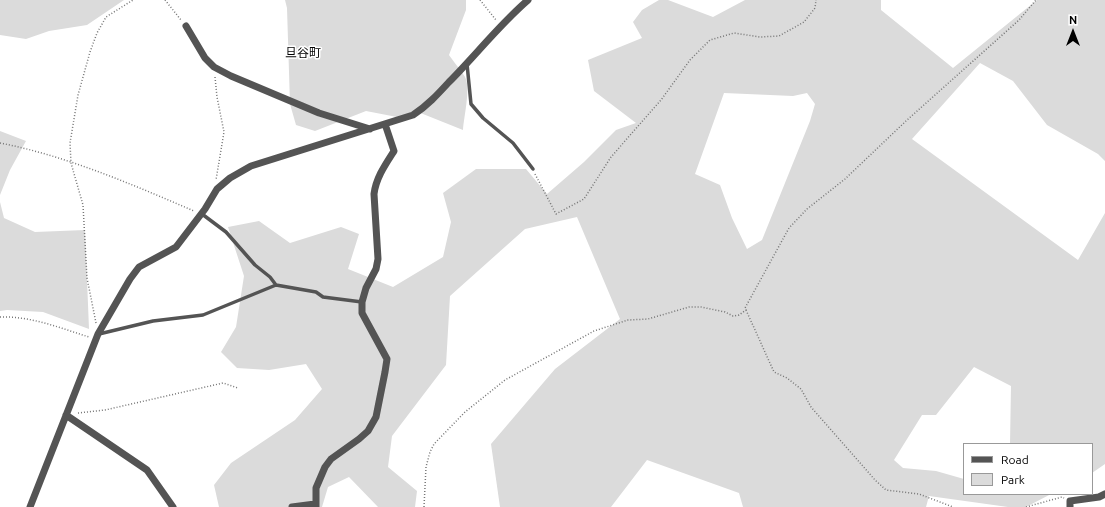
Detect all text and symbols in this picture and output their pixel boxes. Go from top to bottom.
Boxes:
north arrow [1053,12,1093,52]
text: N [1069,14,1077,26]
district label: 旦谷町 [285,46,321,60]
legend [963,443,1093,495]
text: Road [1001,453,1029,466]
text: Park [1001,473,1025,486]

